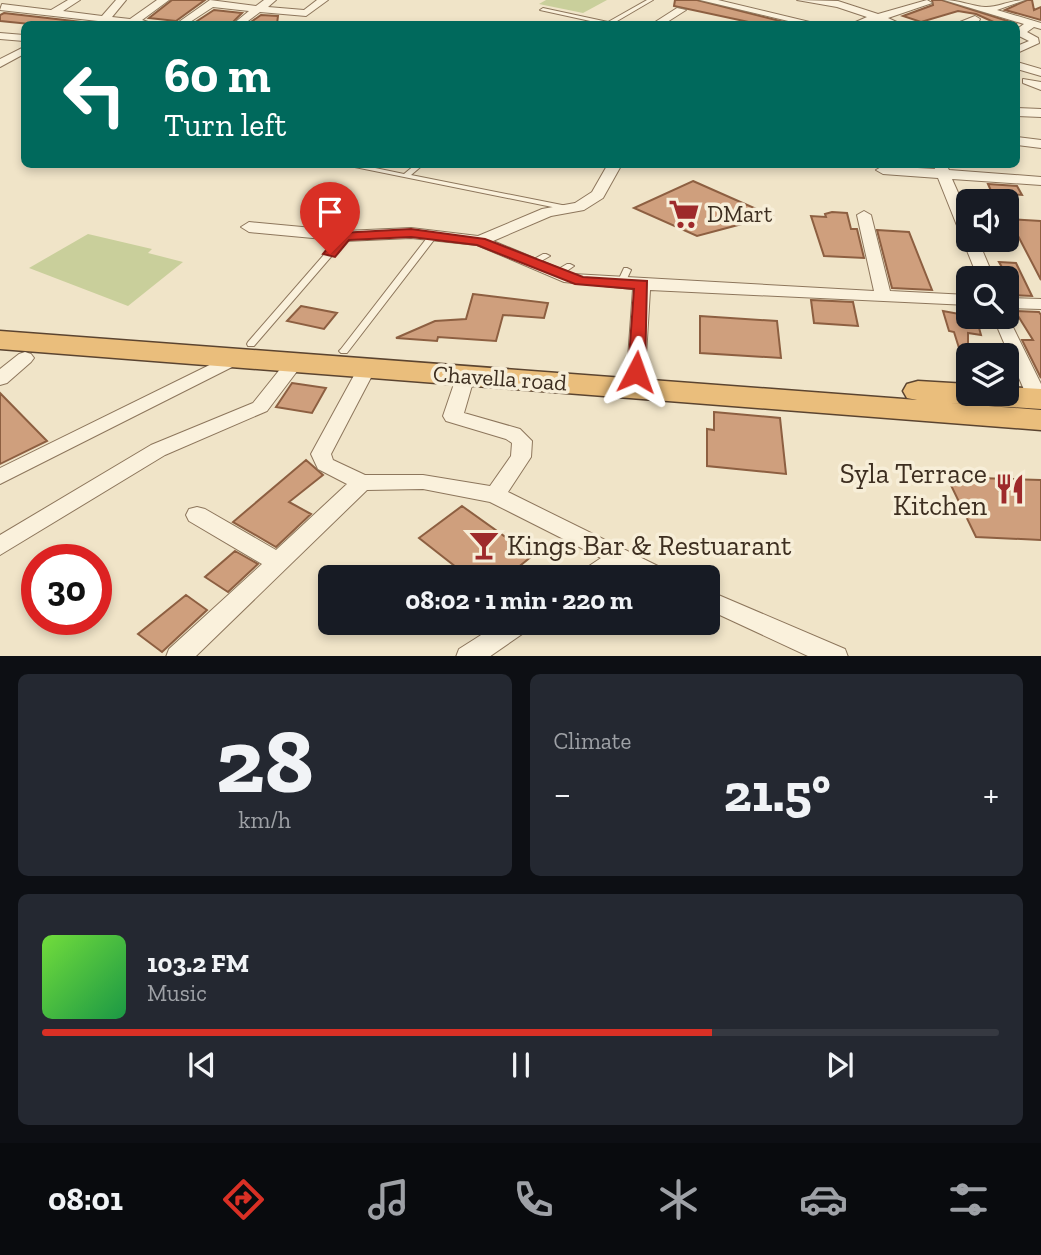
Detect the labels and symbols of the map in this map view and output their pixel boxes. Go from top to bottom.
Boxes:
pin [300,182,360,254]
supermarket icon: DMart [667,197,701,231]
place label: DMart [707,200,773,228]
position arrow [599,335,673,409]
street label: Chavella road [432,359,568,397]
place label: Syla Terrace Kitchen [840,457,987,522]
restaurant icon: Syla Terrace Kitchen [993,472,1027,506]
bar icon: Kings Bar & Restuarant [467,528,501,562]
place label: Kings Bar & Restuarant [507,529,792,562]
speed limit sign: 30 [21,544,112,635]

